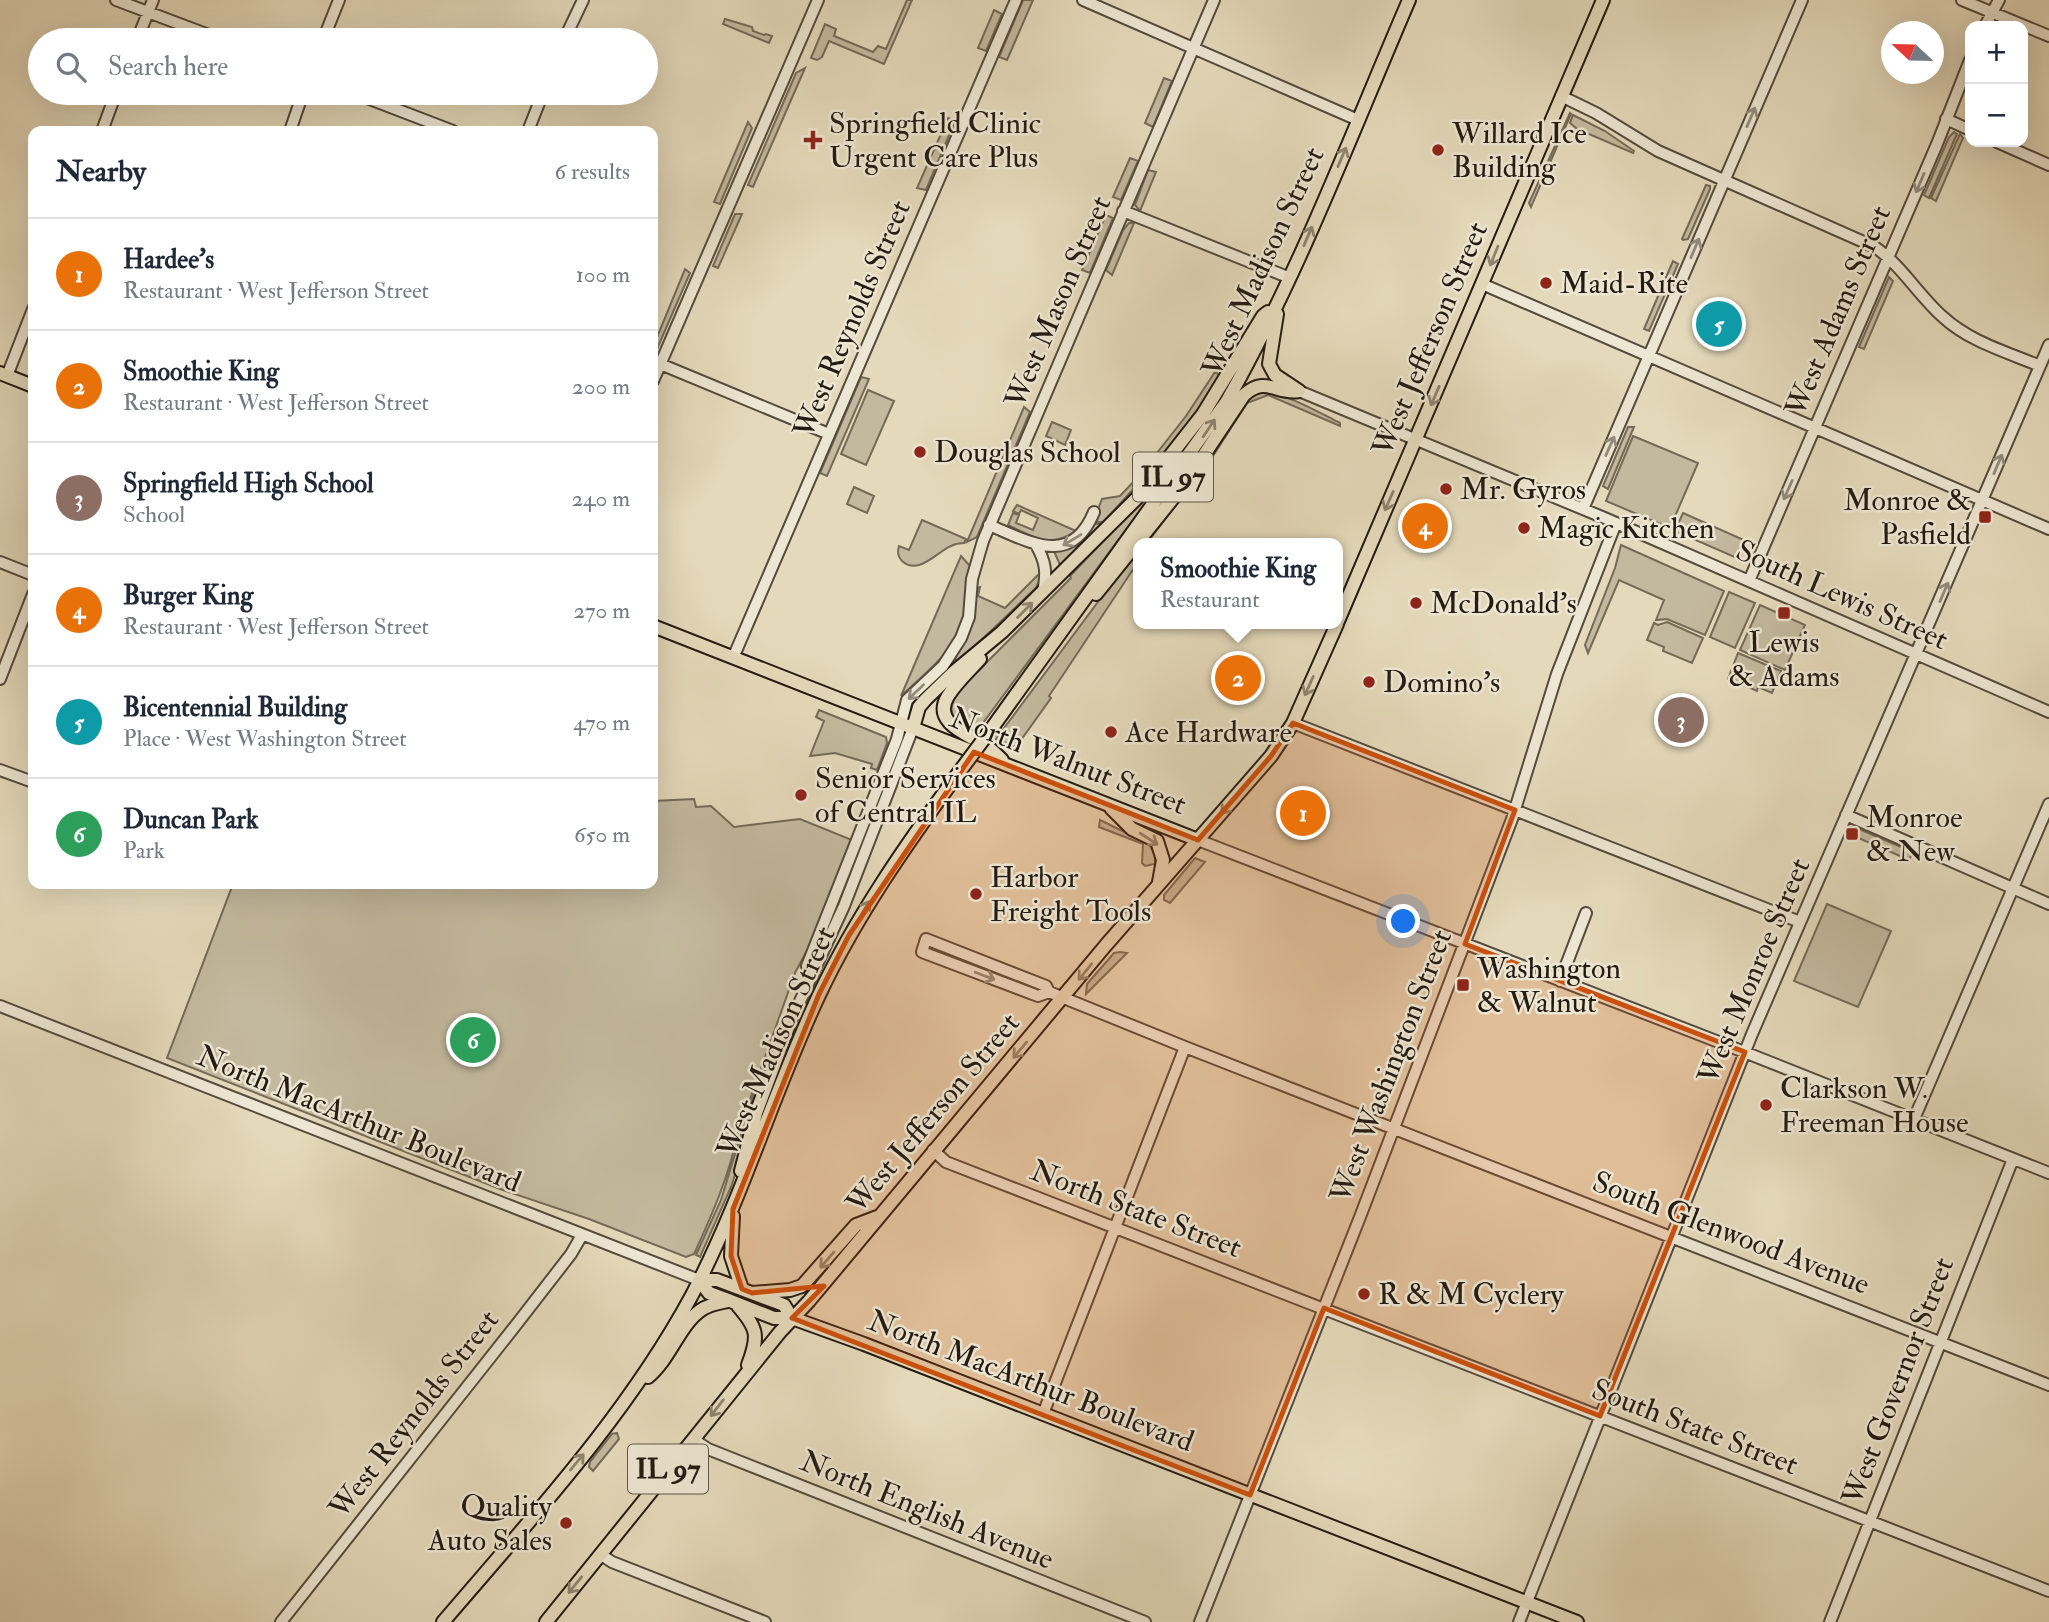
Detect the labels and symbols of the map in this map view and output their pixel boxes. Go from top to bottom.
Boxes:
north arrow [1881,21,1944,84]
place label: Springfield Clinic Urgent Care Plus [829,105,1041,176]
one-way arrow [1746,107,1759,128]
place label: Willard Ice Building [1451,115,1587,186]
marker: Springfield Clinic Urgent Care Plus [803,130,823,150]
street label: West Madison Street [1193,141,1333,384]
marker: Willard Ice Building [1430,142,1446,158]
one-way arrow [1336,147,1349,169]
one-way arrow [1913,171,1926,193]
street label: West Mason Street [996,190,1119,414]
street label: West Reynolds Street [785,194,919,444]
street label: West Adams Street [1777,200,1899,423]
street label: West Jefferson Street [1364,216,1496,462]
one-way arrow [1302,226,1315,248]
one-way arrow [1689,238,1702,260]
one-way arrow [1486,244,1499,266]
place label: Maid-Rite [1560,265,1688,302]
marker: Maid-Rite [1538,275,1554,291]
pin: 5 [1696,298,1742,350]
one-way arrow [1428,385,1441,406]
one-way arrow [1201,419,1216,438]
place label: Douglas School [934,434,1121,471]
one-way arrow [1604,436,1617,457]
marker: Douglas School [912,444,928,460]
road number: IL 97 [1133,452,1213,502]
one-way arrow [1993,454,2006,476]
place label: Mr. Gyros [1460,471,1586,508]
one-way arrow [1781,478,1794,500]
marker: Mr. Gyros [1438,481,1454,497]
place label: Monroe & Pasfield [1843,482,1971,553]
one-way arrow [1382,490,1395,512]
pin: 4 [1402,500,1448,552]
marker: Monroe & Pasfield [1977,509,1993,525]
place label: Magic Kitchen [1538,510,1714,547]
marker: Magic Kitchen [1516,520,1532,536]
street label: South Lewis Street [1730,532,1954,658]
one-way arrow [1062,533,1082,547]
one-way arrow [1938,582,1951,603]
place label: McDonald's [1430,585,1577,622]
marker: McDonald's [1408,595,1424,611]
one-way arrow [1016,601,1033,618]
marker: Lewis & Adams [1776,605,1792,621]
place label: Lewis & Adams [1728,624,1840,695]
pin: 2 [1215,652,1261,704]
place label: Domino's [1383,664,1500,701]
marker: Domino's [1361,674,1377,690]
one-way arrow [1302,675,1315,696]
one-way arrow [908,683,925,700]
pin: 3 [1658,694,1704,746]
street label: North Walnut Street [944,699,1192,823]
place label: Ace Hardware [1124,714,1292,751]
marker: Ace Hardware [1103,724,1119,740]
place label: Senior Services of Central IL [815,760,996,831]
marker: Senior Services of Central IL [793,787,809,803]
pin: 1 [1280,787,1326,839]
one-way arrow [1220,796,1236,814]
place label: Monroe & New [1866,799,1962,870]
marker: Monroe & New [1844,826,1860,842]
one-way arrow [1139,831,1158,846]
street label: West Monroe Street [1689,852,1818,1090]
place label: Harbor Freight Tools [990,859,1151,930]
marker: Harbor Freight Tools [968,886,984,902]
one-way arrow [857,900,871,920]
your location [1386,904,1420,938]
street label: West Madison Street [708,920,844,1164]
street label: West Washington Street [1322,924,1460,1209]
place label: Washington & Walnut [1476,950,1621,1021]
one-way arrow [1077,962,1093,980]
one-way arrow [974,970,996,983]
marker: Washington & Walnut [1455,977,1471,993]
street label: West Jefferson Street [838,1005,1028,1222]
pin: 6 [450,1014,496,1066]
street label: North MacArthur Boulevard [192,1037,527,1201]
one-way arrow [1012,1041,1028,1059]
place label: Clarkson W. Freeman House [1780,1070,1969,1141]
marker: Clarkson W. Freeman House [1758,1097,1774,1113]
street label: North State Street [1025,1152,1247,1266]
street label: South Glenwood Avenue [1587,1163,1875,1303]
one-way arrow [819,1251,835,1269]
street label: West Governor Street [1833,1252,1962,1511]
place label: R & M Cyclery [1378,1276,1565,1313]
marker: R & M Cyclery [1356,1286,1372,1302]
street label: West Reynolds Street [320,1302,507,1526]
street label: North MacArthur Boulevard [863,1302,1199,1460]
street label: South State Street [1587,1371,1804,1483]
one-way arrow [710,1398,725,1417]
street label: North English Avenue [795,1442,1059,1578]
road number: IL 97 [628,1444,708,1494]
one-way arrow [569,1453,585,1471]
place label: Quality Auto Sales [427,1488,553,1559]
marker: Quality Auto Sales [558,1515,574,1531]
one-way arrow [567,1576,583,1594]

